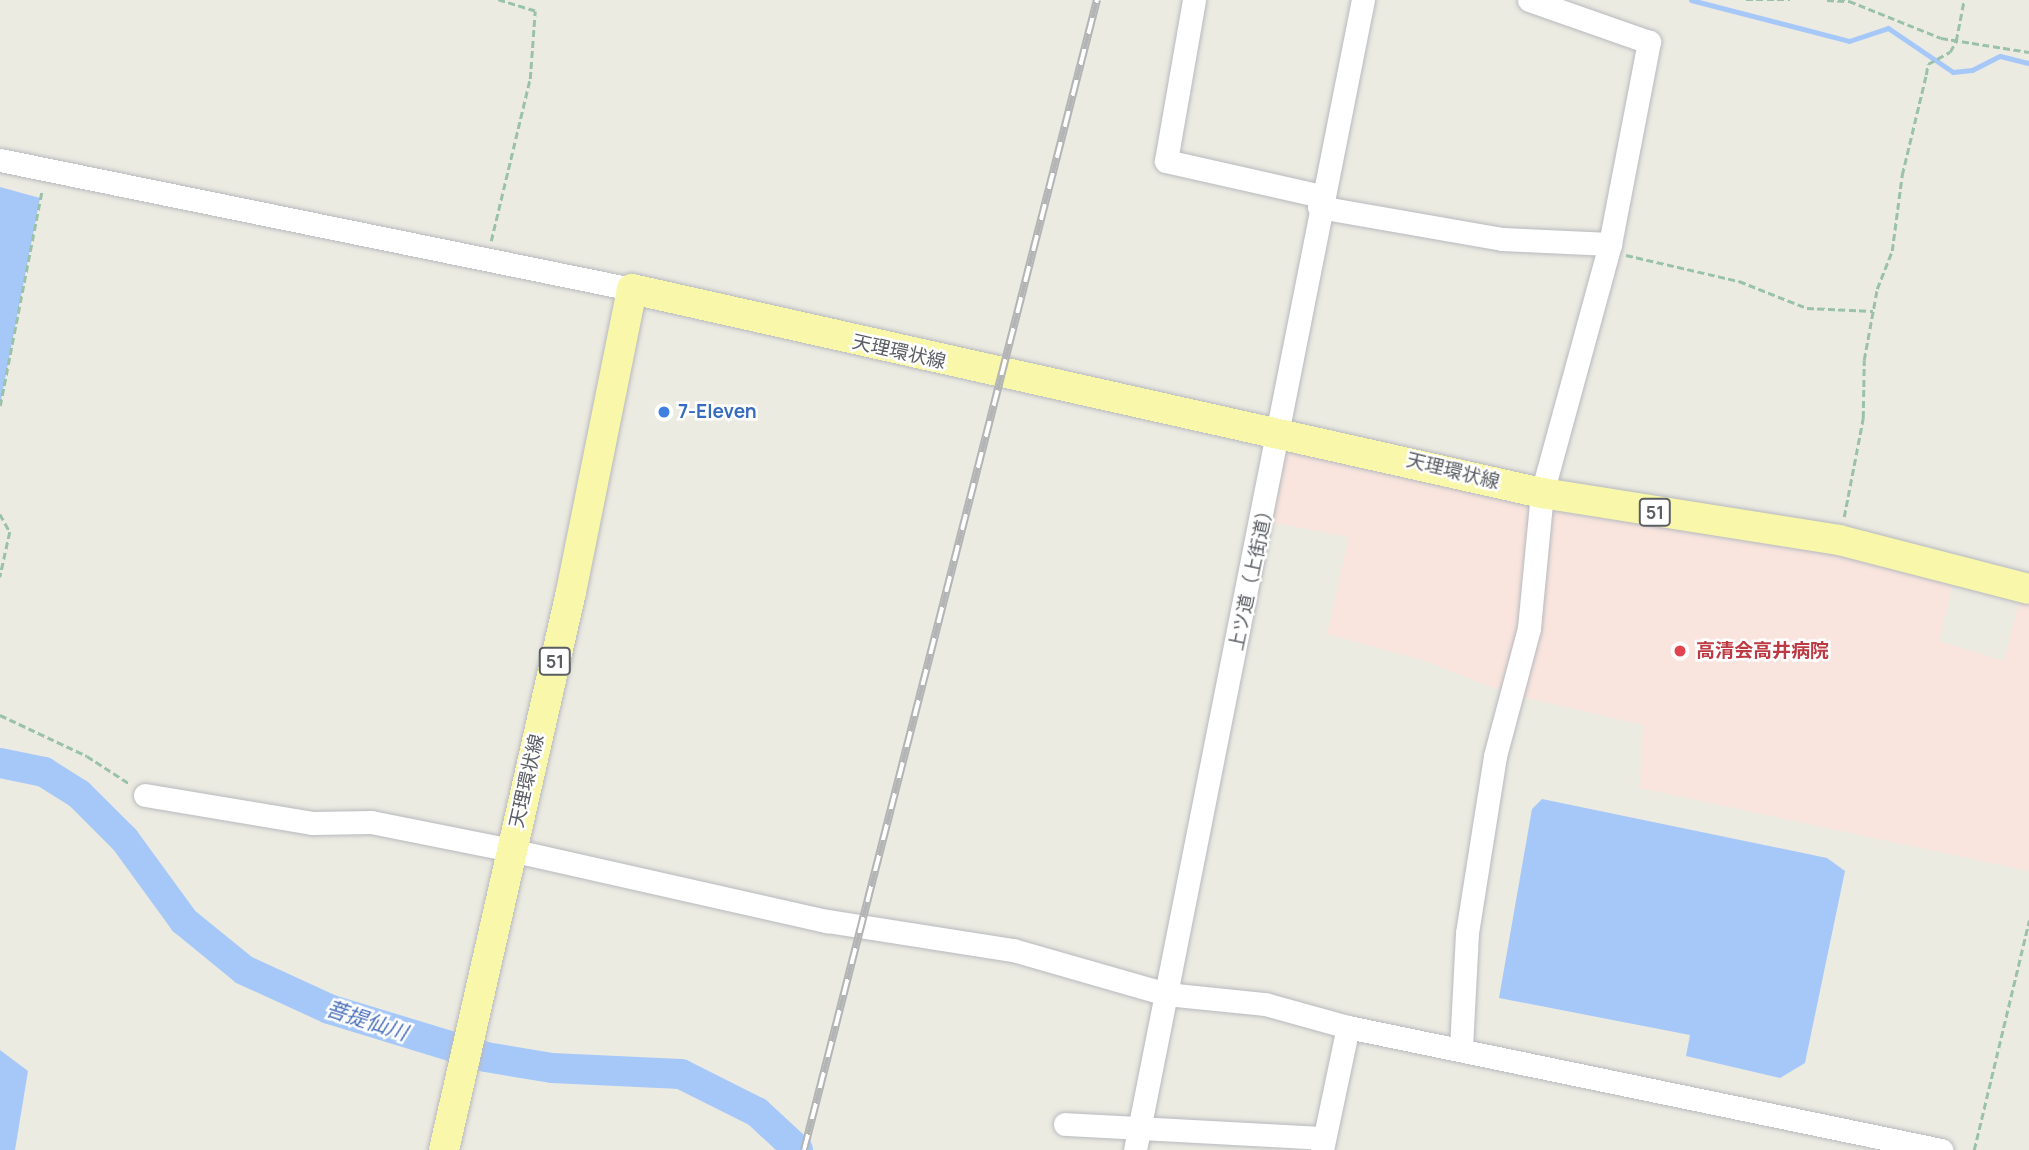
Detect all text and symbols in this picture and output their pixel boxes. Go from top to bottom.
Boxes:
street label: 天理環状線 [850,330,948,374]
place label: 7-Eleven [678,401,757,423]
marker: 7-Eleven [656,404,672,420]
street label: 天理環状線 [1404,448,1502,494]
road number: 51 [1638,498,1672,526]
street label: 上ツ道（上街道） [1225,499,1279,653]
place label: 高清会高井病院 [1696,640,1829,662]
marker: 高清会高井病院 [1670,641,1690,661]
road number: 51 [538,646,572,676]
street label: 天理環状線 [505,732,549,830]
water label: 菩提仙川 [323,995,411,1045]

